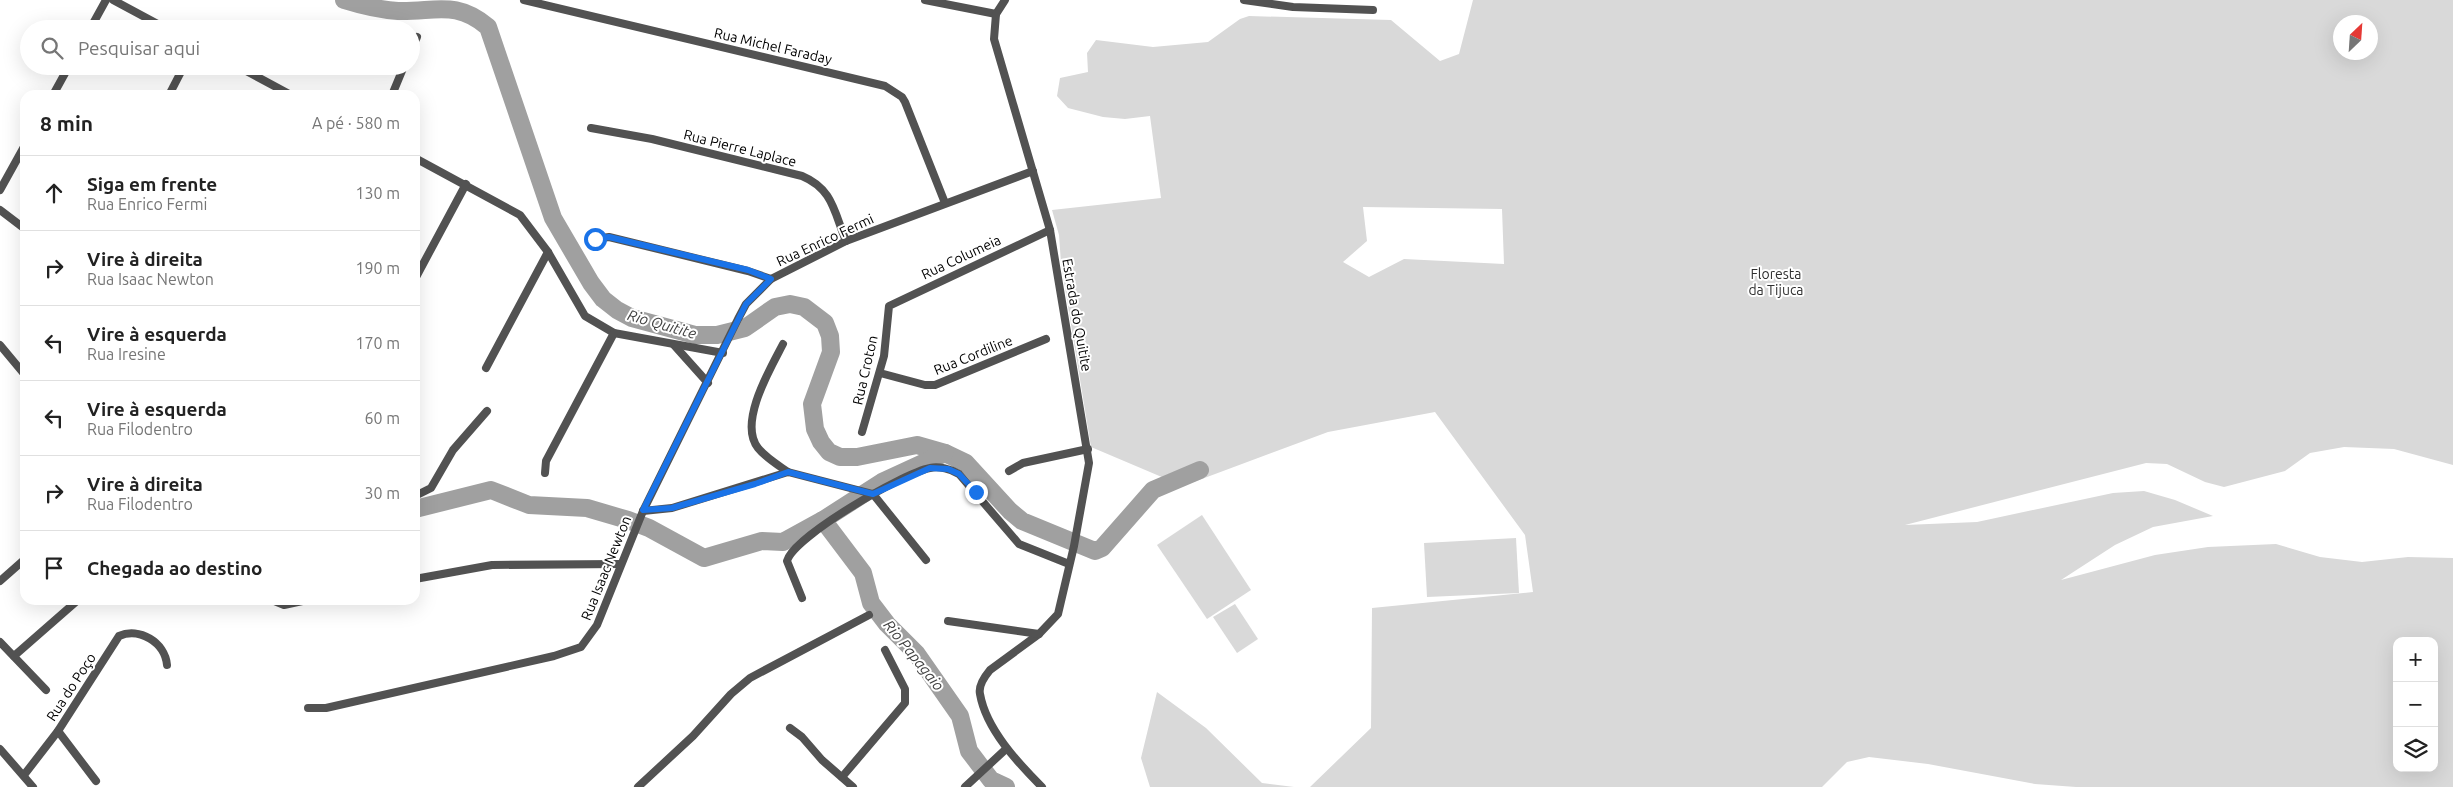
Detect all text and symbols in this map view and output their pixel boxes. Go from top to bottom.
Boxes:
north arrow [2333,15,2378,60]
search box [20,20,420,75]
street label: Rua Michel Faraday [713,25,834,67]
icon: search [38,34,66,62]
text: Pesquisar aqui [78,37,200,59]
text: 8 min [40,111,93,135]
text: A pé · 580 m [312,114,400,132]
street label: Rua Pierre Laplace [682,126,798,170]
text: Siga em frente [87,173,217,195]
icon: ahead [40,179,68,207]
text: 130 m [355,184,400,202]
text: Rua Enrico Fermi [87,195,207,213]
street label: Rua Enrico Fermi [774,210,876,270]
route start [584,228,607,251]
street label: Rua Columeia [919,232,1003,282]
text: Vire à direita [87,248,203,270]
icon: right [40,254,68,282]
street label: Estrada do Quitite [1059,257,1095,373]
text: 190 m [355,259,400,277]
park label: Floresta da Tijuca [1748,266,1804,298]
text: Rua Isaac Newton [87,270,214,288]
water label: Rio Quitite [625,306,699,343]
text: Vire à esquerda [87,323,227,345]
icon: left [40,329,68,357]
street label: Rua Cordiline [931,332,1015,378]
text: 170 m [355,334,400,352]
street label: Rua Croton [849,334,881,406]
text: Rua Iresine [87,345,166,363]
text: Vire à esquerda [87,398,227,420]
icon: left [40,404,68,432]
text: 60 m [364,409,400,427]
text: Rua Filodentro [87,420,193,438]
text: Vire à direita [87,473,203,495]
icon: right [40,479,68,507]
route end [965,481,988,504]
text: 30 m [364,484,400,502]
text: Rua Filodentro [87,495,193,513]
street label: Rua Isaac Newton [578,513,634,623]
icon: arrive [40,554,68,582]
text: Chegada ao destino [87,557,263,579]
water label: Rio Papagaio [880,616,948,694]
map controls [2393,637,2438,772]
button: + [2393,637,2438,682]
street label: Rua do Poço [43,650,99,724]
button: − [2393,682,2438,727]
button: layers [2393,727,2438,772]

